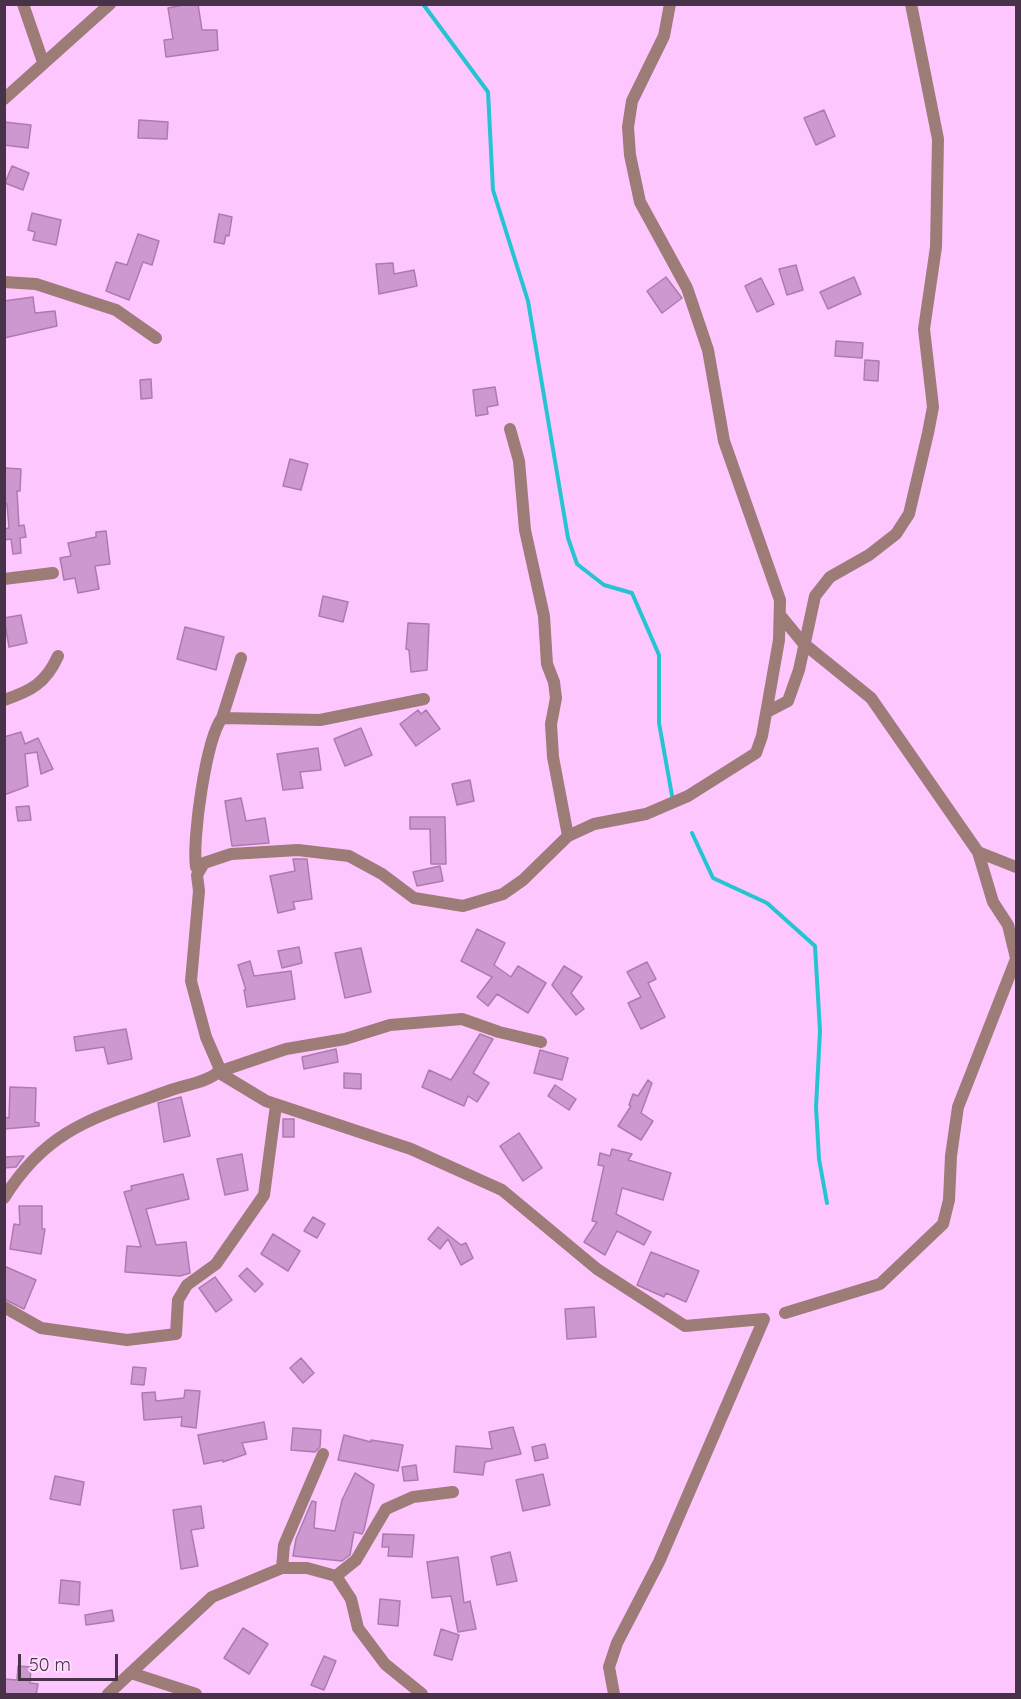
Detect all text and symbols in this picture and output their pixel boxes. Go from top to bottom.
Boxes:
scale bar [21,1642,122,1680]
text: 50 m [29,1653,71,1676]

